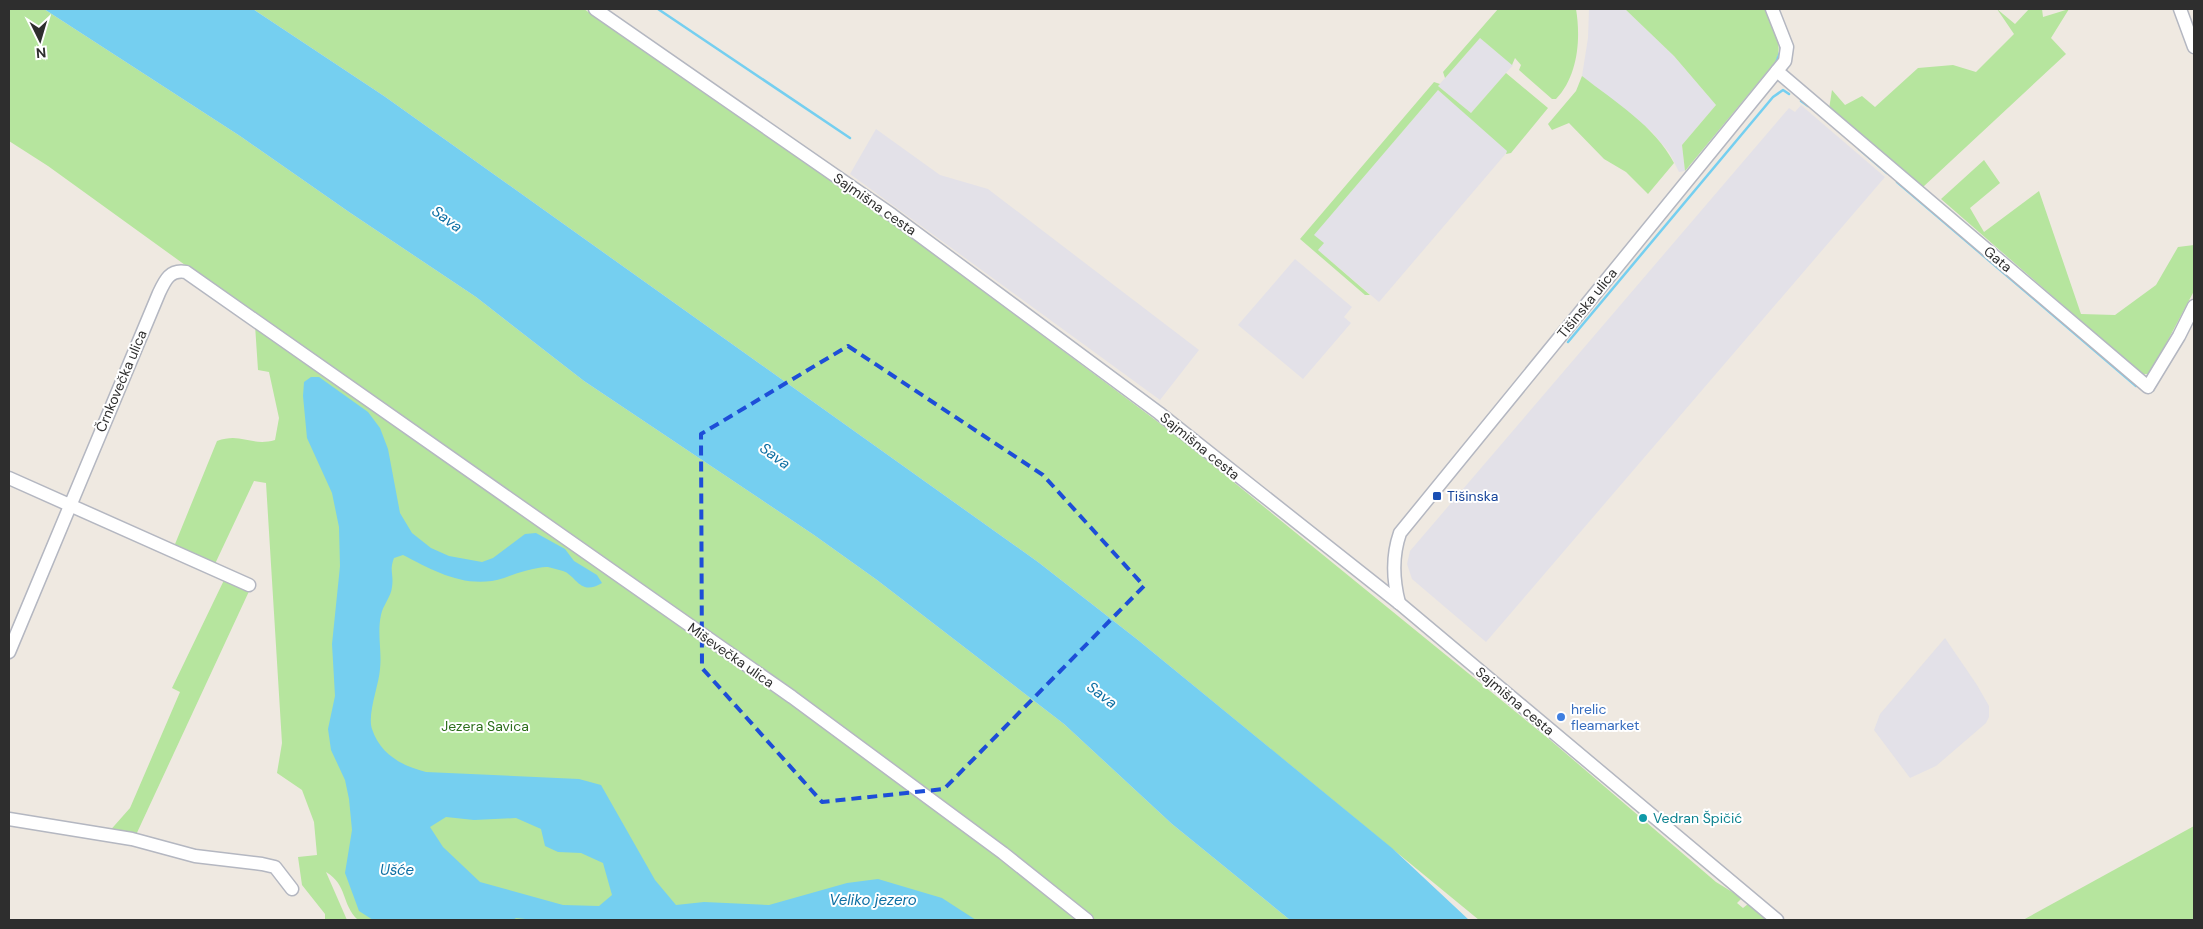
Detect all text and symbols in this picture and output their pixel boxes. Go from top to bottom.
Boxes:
north arrow [15,15,65,65]
text: N [35,44,47,62]
street label: Sajmišna cesta [830,169,920,239]
water label: Sava [428,201,466,237]
street label: Gata [1980,242,2016,276]
street label: Tišinska ulica [1553,264,1621,342]
street label: Črnkovečka ulica [91,327,151,435]
street label: Sajmišna cesta [1157,408,1243,484]
water label: Sava [756,438,794,474]
place label: Tišinska [1447,487,1498,505]
marker: Tišinska [1431,490,1443,502]
street label: Miševečka ulica [684,619,778,691]
street label: Sajmišna cesta [1472,663,1558,739]
water label: Sava [1083,677,1121,713]
place label: hrelic fleamarket [1571,700,1639,734]
marker: hrelic fleamarket [1555,711,1567,723]
park label: Jezera Savica [441,717,529,735]
place label: Vedran Špičić [1653,809,1742,827]
marker: Vedran Špičić [1637,812,1649,824]
water label: Ušće [380,860,415,880]
water label: Veliko jezero [829,890,917,910]

